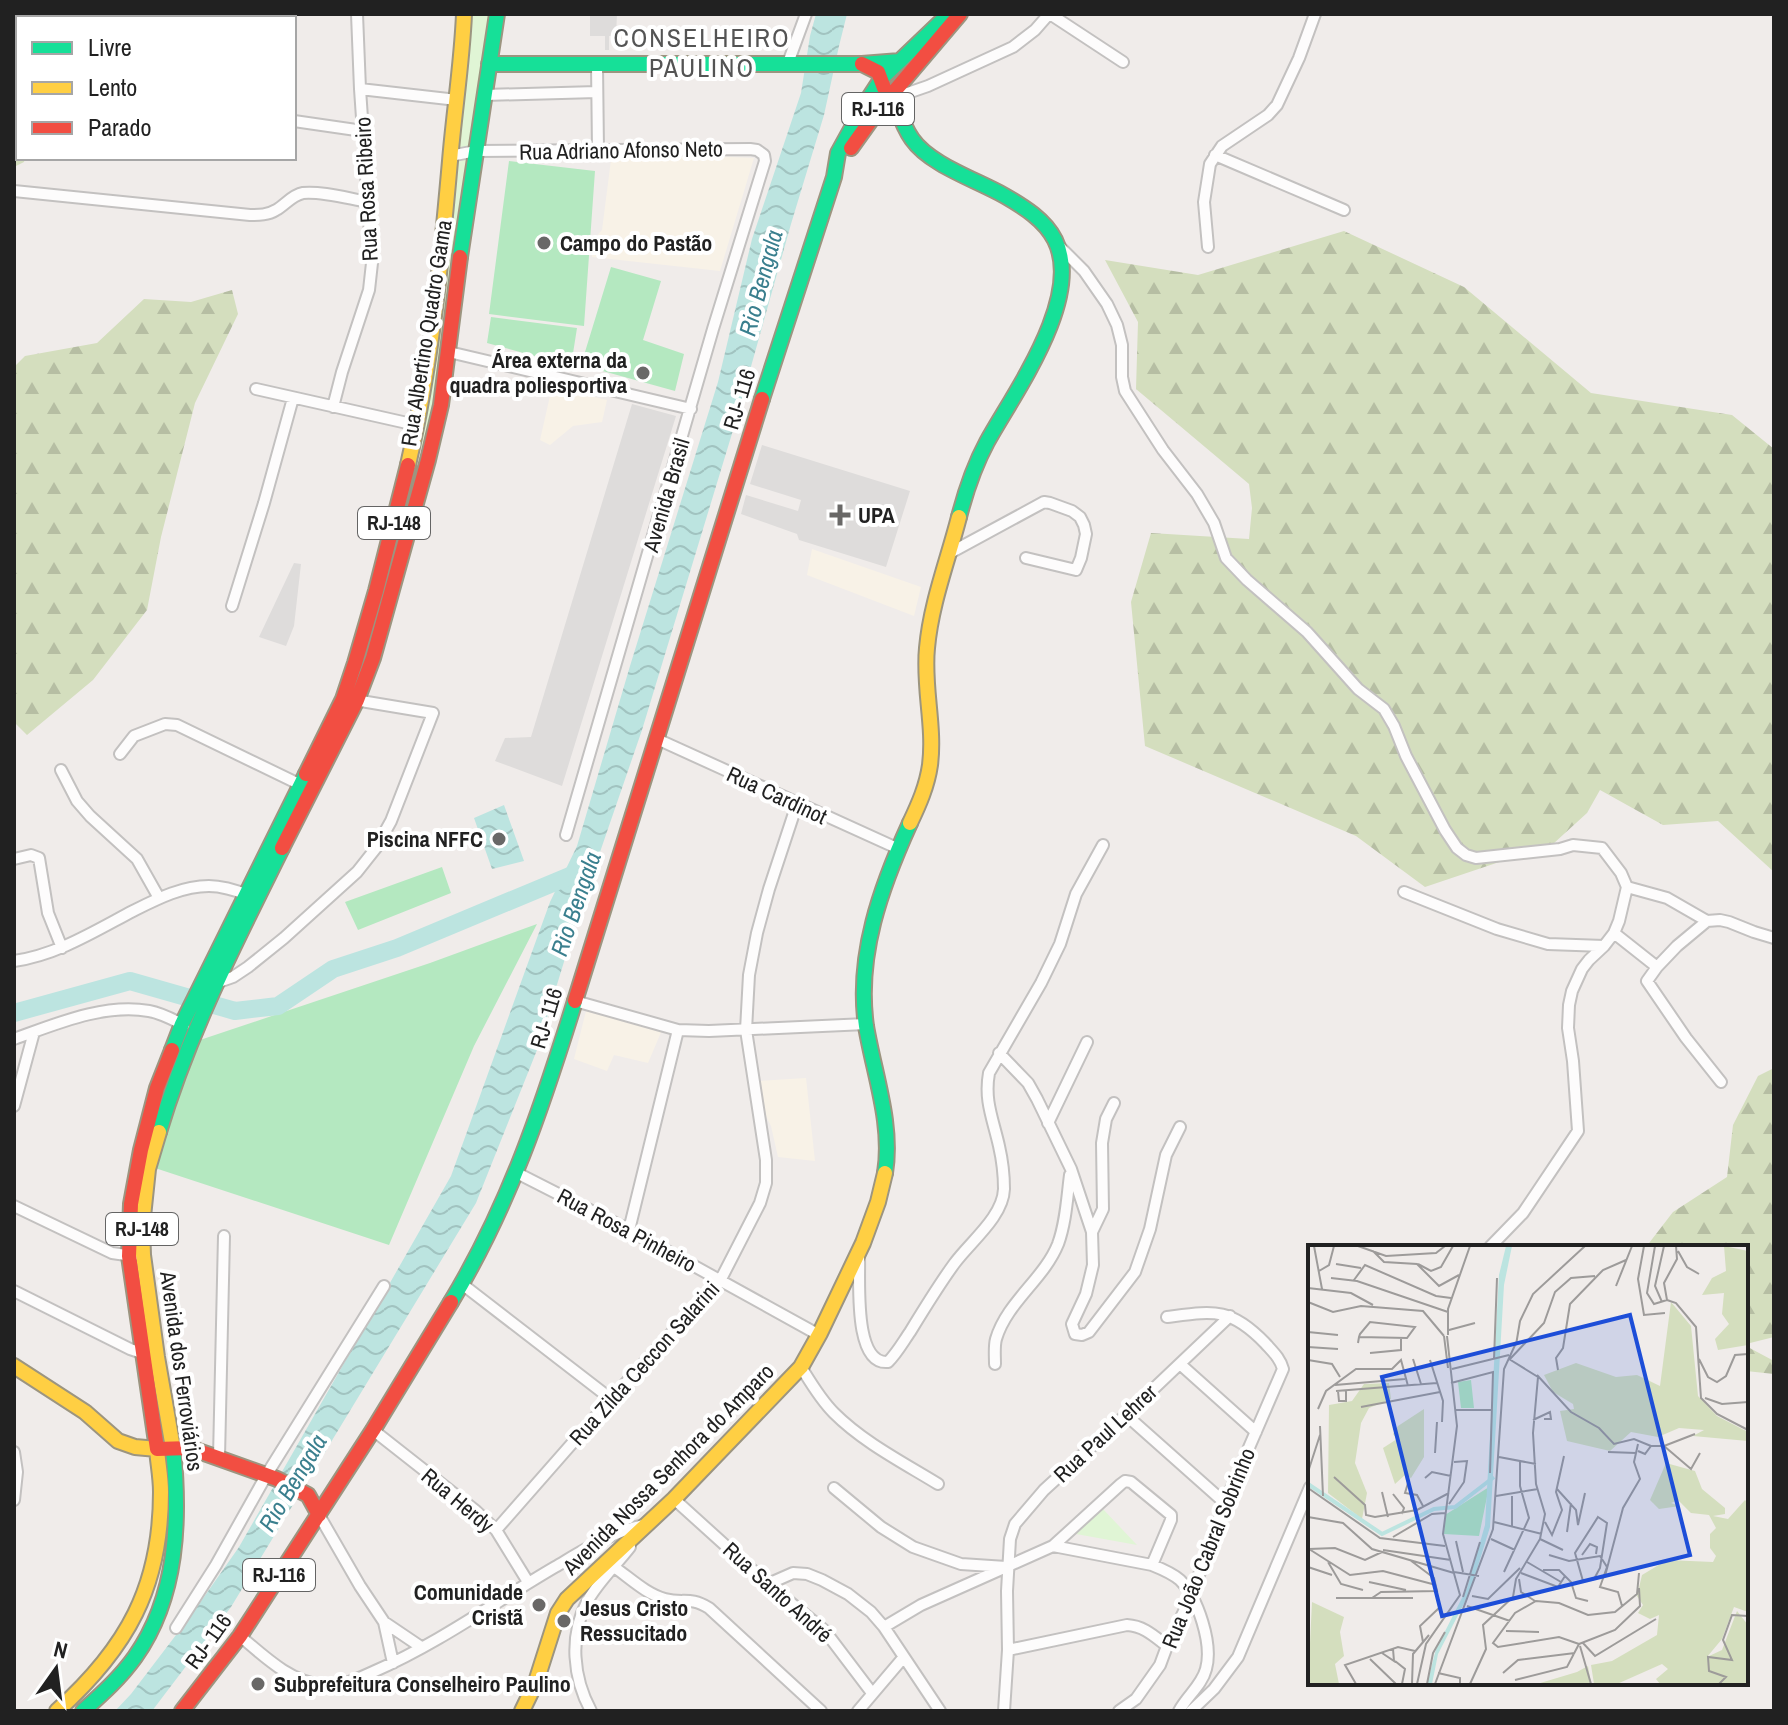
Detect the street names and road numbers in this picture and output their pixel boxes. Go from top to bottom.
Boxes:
road number: RJ-116 [842,93,914,125]
street label: Rua Rosa Ribeiro [347,116,385,262]
street label: Rua Adriano Afonso Neto [519,133,723,167]
street label: Rua Albertino Quadro Gama [393,218,459,448]
street label: RJ- 116 [716,365,762,433]
street label: Avenida Brasil [635,435,697,556]
road number: RJ-148 [358,507,430,539]
street label: Rua Cardinot [722,759,832,831]
street label: RJ- 116 [523,984,569,1052]
street label: Rua Rosa Pinheiro [552,1181,702,1279]
road number: RJ-148 [106,1213,178,1245]
street label: Avenida dos Ferroviários [153,1268,211,1473]
street label: Rua Zilda Ceccon Salarini [562,1274,726,1452]
street label: Avenida Nossa Senhora do Amparo [555,1357,780,1582]
street label: Rua Paul Lehrer [1047,1377,1163,1489]
street label: Rua João Cabral Sobrinho [1154,1443,1262,1653]
street label: Rua Herdy [415,1461,501,1539]
street label: Rua Santo André [717,1535,839,1649]
road number: RJ-116 [243,1559,315,1591]
street label: RJ- 116 [178,1607,238,1675]

